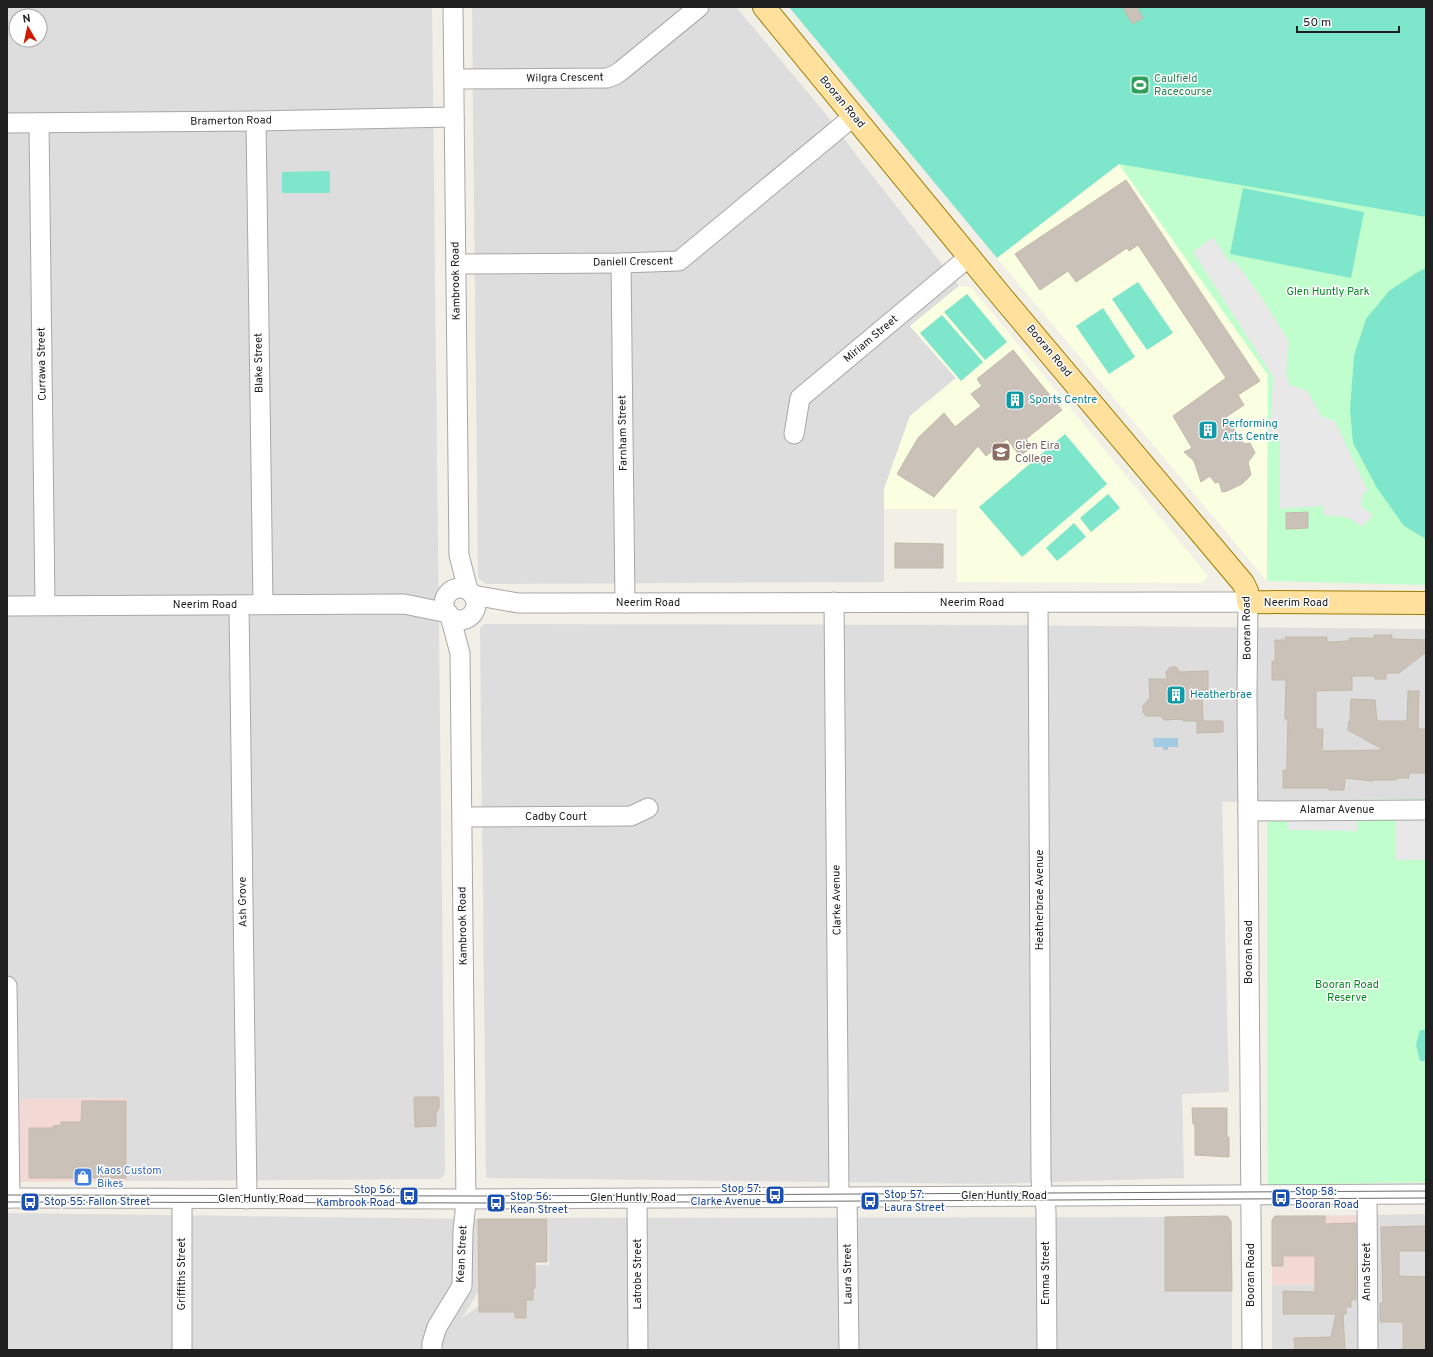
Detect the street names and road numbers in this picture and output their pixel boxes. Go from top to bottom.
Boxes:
street label: Wilgra Crescent [526,70,604,86]
street label: Booran Road [816,73,868,131]
street label: Bramerton Road [190,113,272,129]
street label: Kambrook Road [448,241,464,321]
street label: Daniell Crescent [593,254,673,270]
street label: Miriam Street [841,312,901,366]
street label: Booran Road [1023,322,1075,380]
street label: Currawa Street [34,327,50,401]
street label: Blake Street [251,333,267,393]
street label: Farnham Street [615,395,631,471]
street label: Neerim Road [616,596,680,610]
street label: Neerim Road [940,596,1004,610]
street label: Booran Road [1239,596,1255,660]
street label: Neerim Road [1264,596,1328,610]
street label: Neerim Road [173,598,237,612]
street label: Alamar Avenue [1300,803,1374,817]
street label: Cadby Court [525,810,587,824]
street label: Heatherbrae Avenue [1033,850,1047,950]
street label: Clarke Avenue [829,865,845,935]
street label: Ash Grove [236,877,250,927]
street label: Kambrook Road [455,886,471,966]
street label: Booran Road [1242,920,1256,984]
street label: Glen Huntly Road [961,1189,1047,1203]
street label: Glen Huntly Road [590,1191,676,1205]
street label: Glen Huntly Road [218,1192,304,1206]
street label: Kean Street [453,1225,471,1283]
street label: Griffiths Street [175,1238,189,1310]
street label: Latrobe Street [631,1239,645,1309]
street label: Emma Street [1039,1241,1053,1305]
street label: Laura Street [840,1243,856,1305]
street label: Booran Road [1244,1243,1258,1307]
street label: Anna Street [1360,1243,1374,1301]

